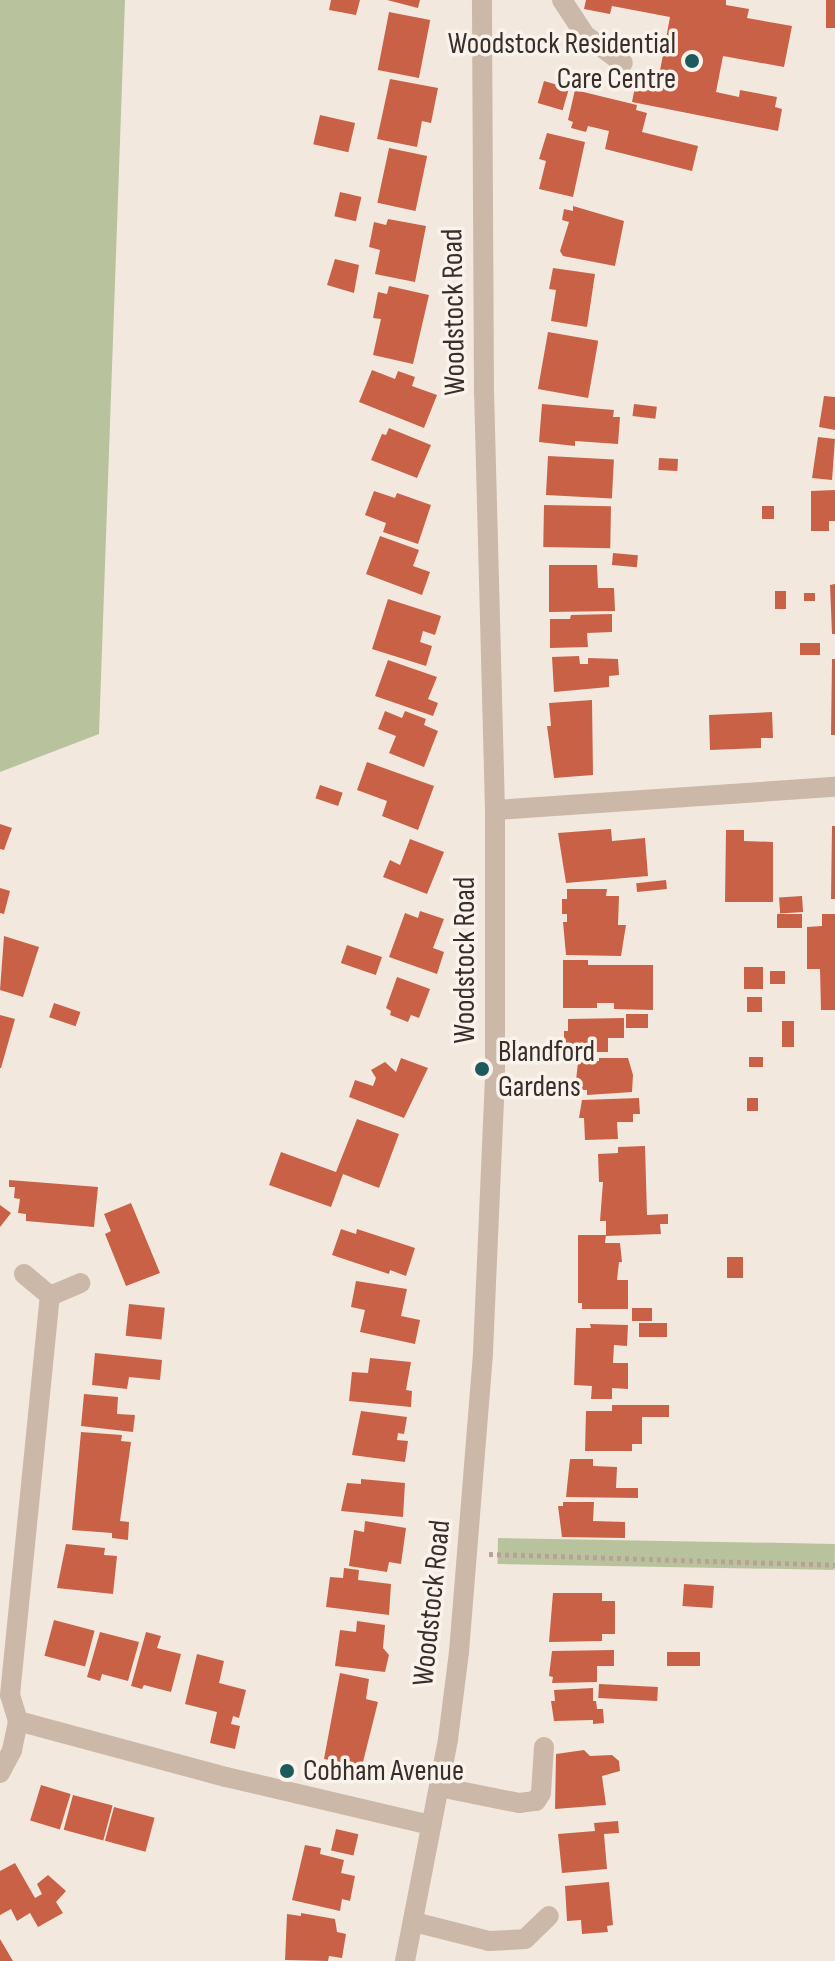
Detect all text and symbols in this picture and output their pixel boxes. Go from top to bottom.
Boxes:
place label: Woodstock Residential Care Centre [448,26,676,96]
marker: Woodstock Residential Care Centre [683,52,701,70]
street label: Woodstock Road [435,228,473,396]
street label: Woodstock Road [447,877,483,1043]
place label: Blandford Gardens [498,1034,595,1104]
marker: Blandford Gardens [473,1060,491,1078]
street label: Woodstock Road [405,1518,459,1688]
place label: Cobham Avenue [303,1753,464,1789]
marker: Cobham Avenue [278,1762,296,1780]

